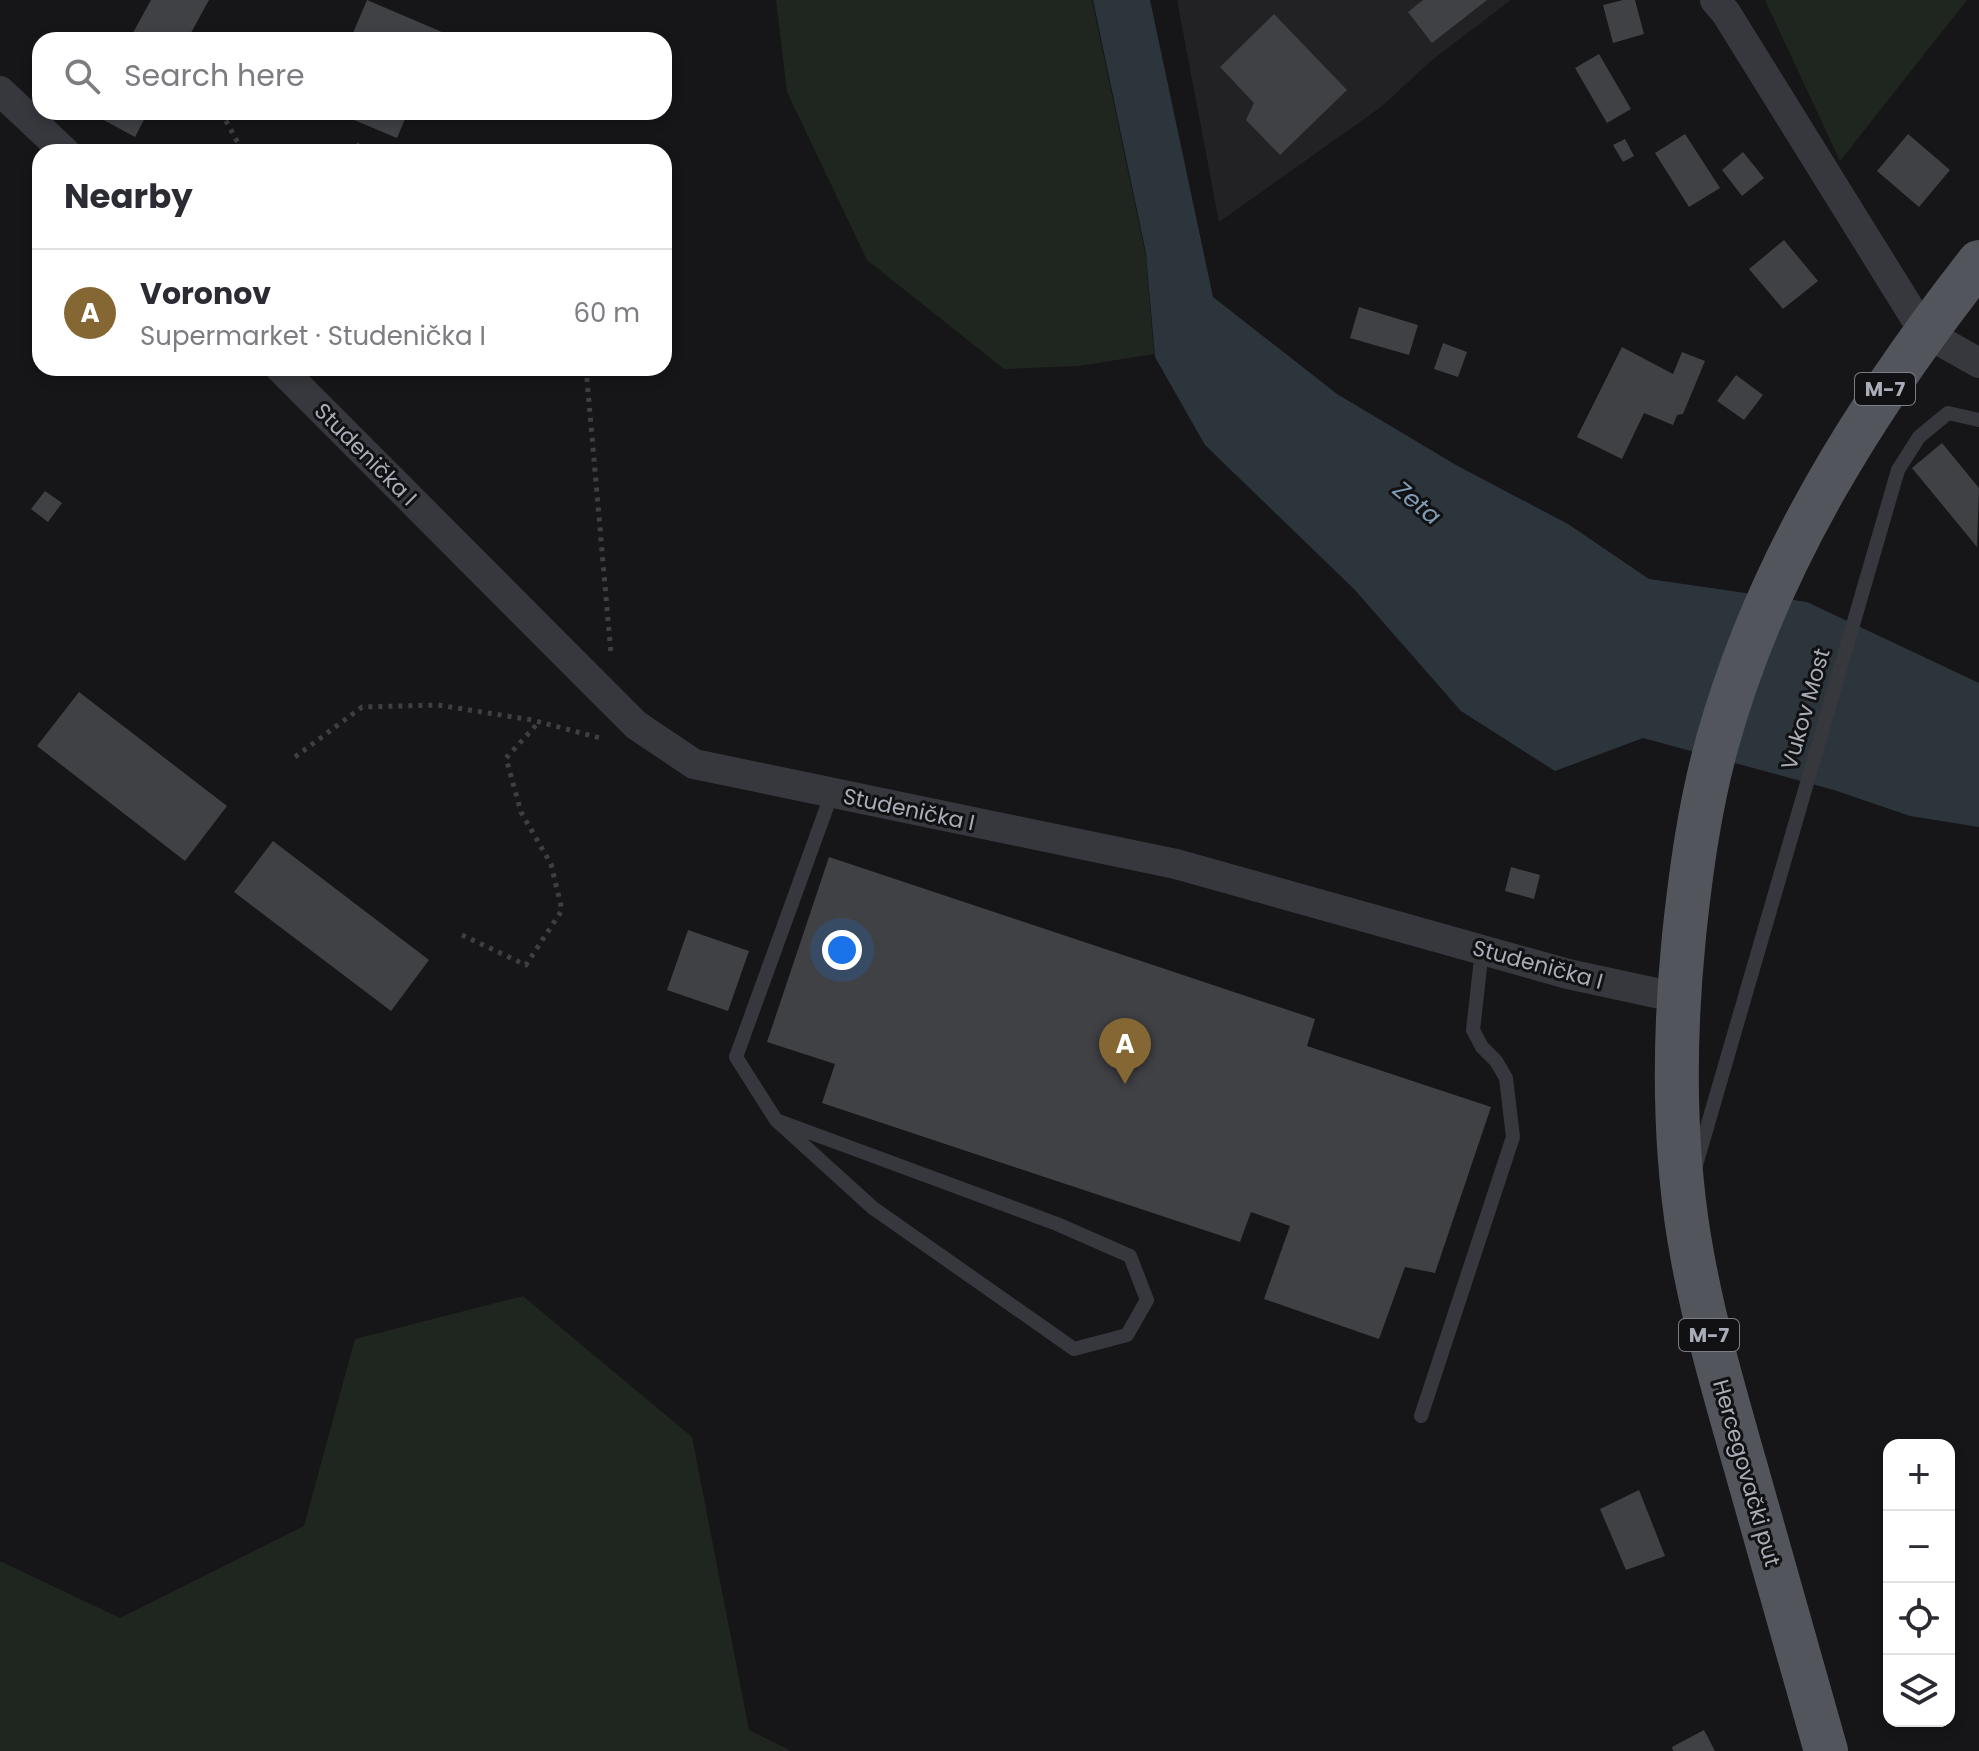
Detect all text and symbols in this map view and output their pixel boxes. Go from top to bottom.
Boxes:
search box [32,32,672,120]
icon: search [60,54,104,98]
text: Search here [124,54,305,97]
text: Nearby [64,172,193,220]
text: Voronov [140,272,271,315]
text: A [80,295,100,331]
text: 60 m [573,295,640,331]
text: Supermarket · Studenička I [140,318,486,354]
road number: M-7 [1855,373,1915,405]
street label: Studenička I [307,396,424,513]
water label: Zeta [1386,473,1448,532]
street label: Vukov Most [1773,645,1838,774]
street label: Studenička I [840,780,978,839]
your location [822,930,862,970]
street label: Studenička I [1469,932,1607,997]
pin: A [1099,1018,1151,1084]
road number: M-7 [1679,1319,1739,1351]
street label: Hercegovački put [1705,1376,1788,1570]
map controls [1883,1439,1955,1727]
button: + [1883,1439,1955,1511]
button: − [1883,1511,1955,1583]
button: locate [1883,1583,1955,1655]
button: layers [1883,1655,1955,1727]

